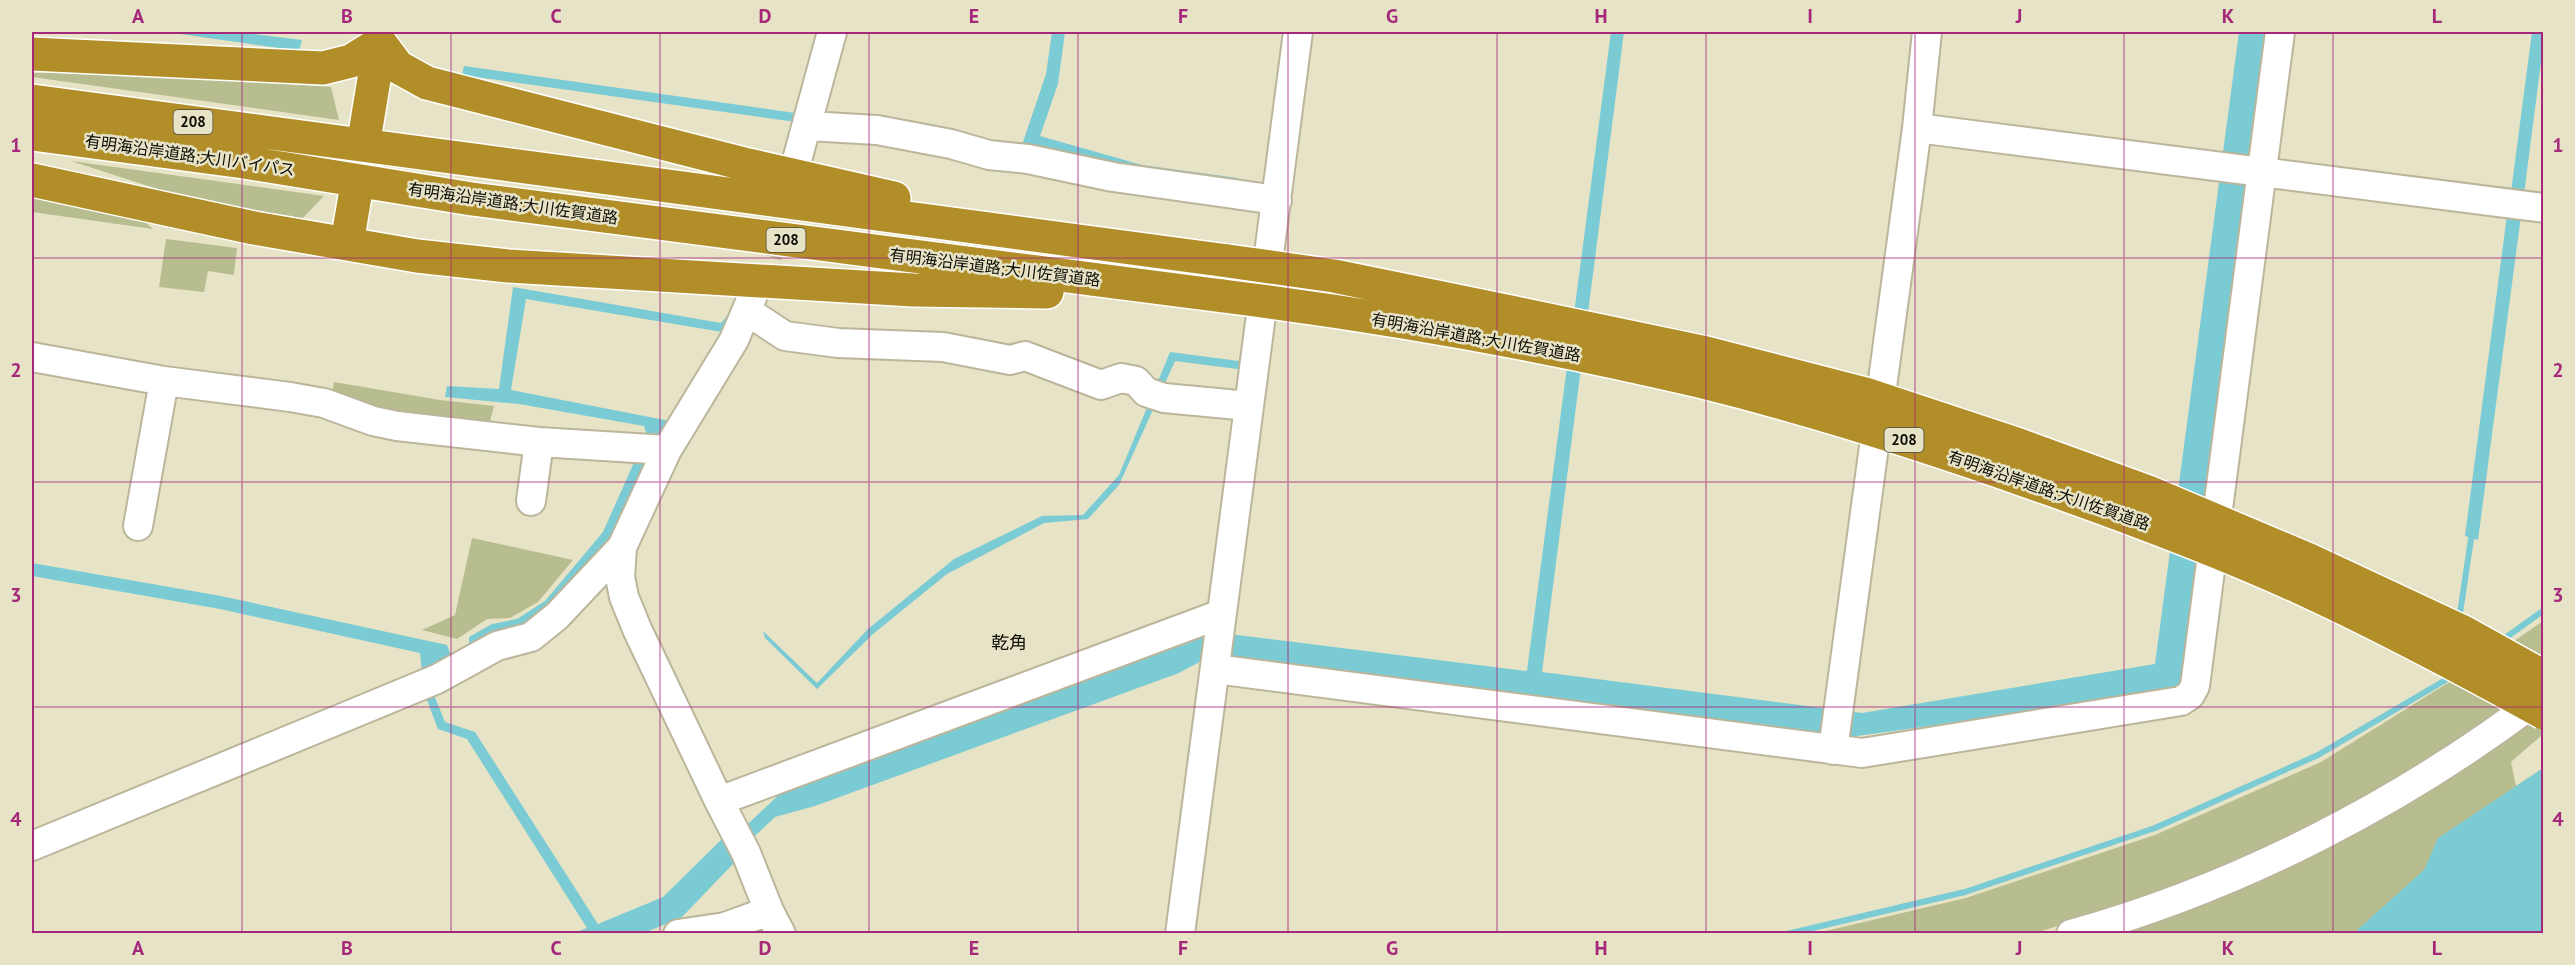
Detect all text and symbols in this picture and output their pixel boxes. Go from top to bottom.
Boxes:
text: A [132,3,145,29]
text: B [341,3,353,29]
text: C [550,3,562,29]
text: D [759,3,772,29]
text: E [969,3,979,29]
text: F [1178,3,1188,29]
text: G [1386,3,1398,29]
text: H [1594,3,1608,29]
text: I [1807,3,1813,29]
text: J [2015,3,2022,29]
text: K [2222,3,2235,29]
text: L [2432,3,2443,29]
road number: 208 [174,110,212,134]
street label: 有明海沿岸道路;大川バイパス [84,130,296,180]
text: 1 [10,132,22,158]
text: 1 [2552,132,2564,158]
street label: 有明海沿岸道路;大川佐賀道路 [407,178,619,228]
road number: 208 [766,228,806,252]
street label: 有明海沿岸道路;大川佐賀道路 [889,244,1101,290]
street label: 有明海沿岸道路;大川佐賀道路 [1370,309,1582,365]
text: 2 [10,357,22,383]
text: 2 [2552,357,2564,383]
road number: 208 [1884,428,1924,452]
street label: 有明海沿岸道路;大川佐賀道路 [1945,446,2153,534]
text: 3 [10,582,22,608]
text: 3 [2552,582,2564,608]
district label: 乾角 [991,631,1027,654]
text: 4 [10,806,22,832]
text: 4 [2552,806,2564,832]
text: A [132,935,145,961]
text: B [341,935,353,961]
text: C [550,935,562,961]
text: D [759,935,772,961]
text: E [969,935,979,961]
text: F [1178,935,1188,961]
text: G [1386,935,1398,961]
text: H [1594,935,1608,961]
text: I [1807,935,1813,961]
text: J [2015,935,2022,961]
text: K [2222,935,2235,961]
text: L [2432,935,2443,961]

